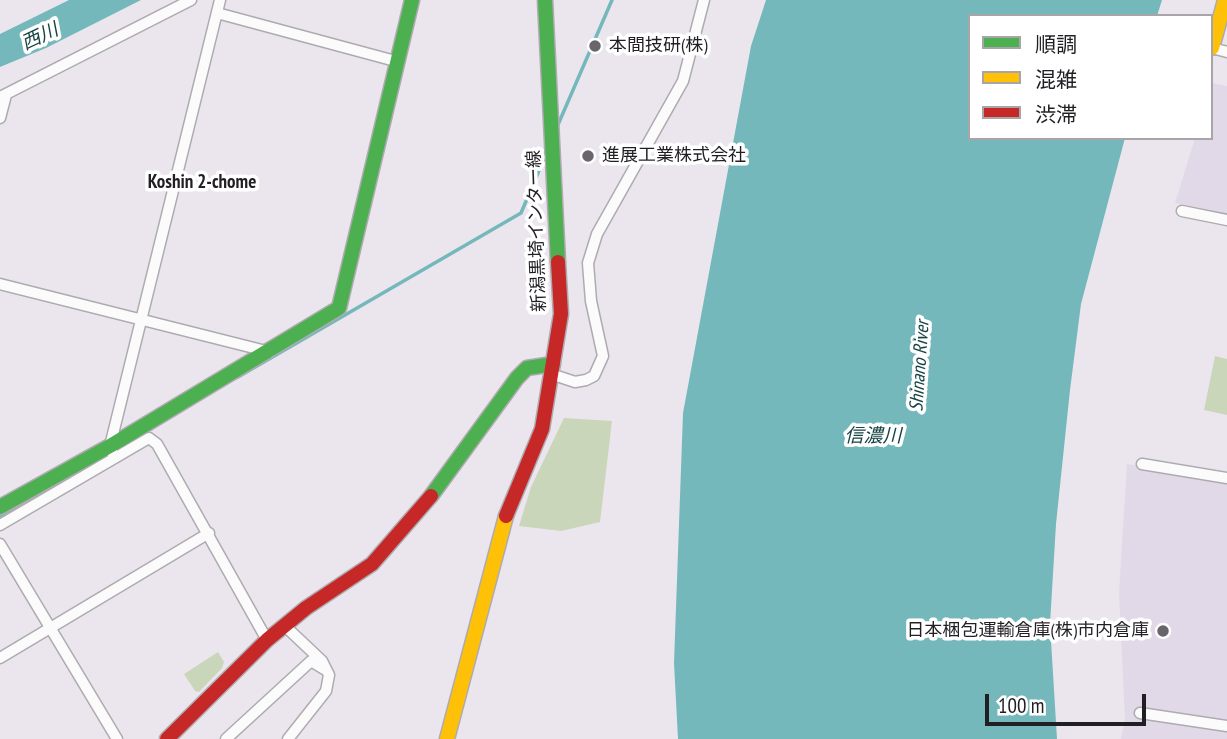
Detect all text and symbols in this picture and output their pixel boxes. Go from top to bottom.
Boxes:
legend [968,14,1213,140]
water label: 西川 [18,19,62,55]
text: 順調 [1035,31,1077,58]
place label: 本間技研(株) [609,35,707,57]
marker: 本間技研(株) [587,38,603,54]
text: 混雑 [1035,66,1077,93]
text: 渋滞 [1035,101,1077,128]
place label: 進展工業株式会社 [602,145,746,167]
marker: 進展工業株式会社 [580,148,596,164]
street label: 新潟黒埼インター線 [523,150,551,312]
district label: Koshin 2-chome [148,172,256,194]
water label: Shinano River [905,320,935,412]
water label: 信濃川 [845,426,901,448]
place label: 日本梱包運輸倉庫(株)市内倉庫 [907,620,1149,642]
marker: 日本梱包運輸倉庫(株)市内倉庫 [1155,623,1171,639]
scale bar [989,680,1150,724]
text: 100 m [998,692,1044,719]

